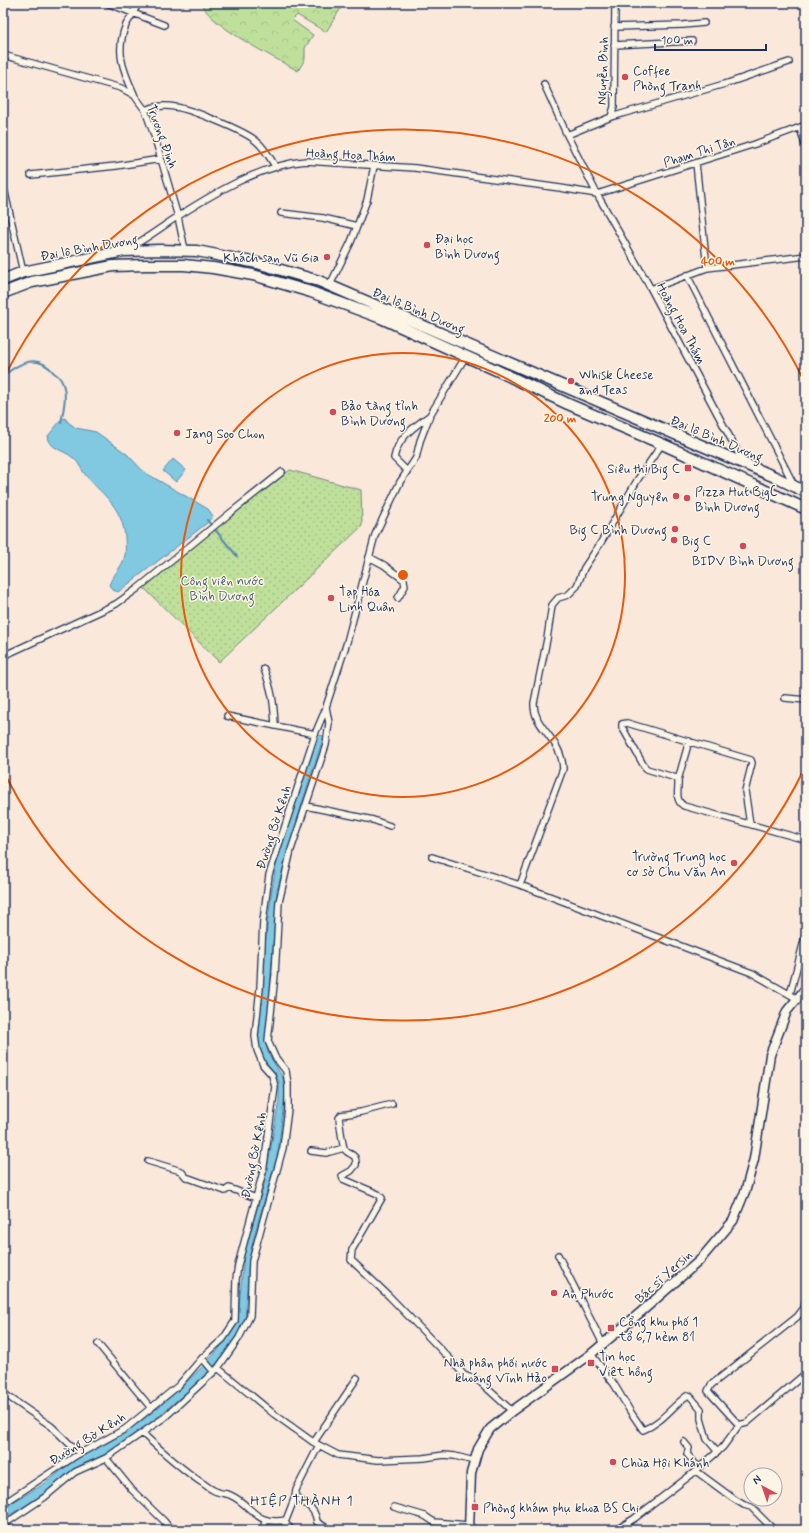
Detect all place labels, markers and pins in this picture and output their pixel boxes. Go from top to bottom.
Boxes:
place label: Coffee Phòng Tranh [633,63,702,97]
marker: Coffee Phòng Tranh [620,72,630,82]
place label: Đại học Bình Dương [435,231,500,265]
marker: Đại học Bình Dương [422,240,432,250]
place label: Khách sạn Vũ Gia [223,250,319,267]
marker: Khách sạn Vũ Gia [322,252,332,262]
place label: Whisk Cheese and Teas [579,367,654,399]
marker: Whisk Cheese and Teas [566,376,576,386]
place label: Bảo tàng tỉnh Bình Dương [341,398,418,432]
marker: Bảo tàng tỉnh Bình Dương [328,407,338,417]
place label: Jang Soo Chon [185,426,265,444]
marker: Jang Soo Chon [172,428,182,438]
place label: Siêu thị Big C [607,461,681,480]
marker: Siêu thị Big C [683,463,693,473]
place label: Pizza Hut BigC Bình Dương [695,484,778,518]
place label: Trung Nguyên [591,489,668,507]
marker: Trung Nguyên [671,491,681,501]
marker: Pizza Hut BigC Bình Dương [682,493,692,503]
place label: Big C Bình Dương [569,522,667,541]
marker: Big C Bình Dương [670,524,680,534]
place label: Big C [682,533,712,552]
marker: Big C [669,535,679,545]
marker: BIDV Bình Dương [738,541,748,551]
place label: BIDV Bình Dương [692,553,794,572]
centre of rings [396,568,410,582]
place label: Tạp Hóa Linh Quân [339,584,395,616]
marker: Tạp Hóa Linh Quân [326,593,336,603]
place label: Trường Trung học cơ sở Chu Văn An [627,849,726,881]
marker: Trường Trung học cơ sở Chu Văn An [729,858,739,868]
place label: An Phước [562,1286,614,1303]
marker: An Phước [549,1288,559,1298]
place label: Cổng khu phố 1 tổ 6,7 hẻm 81 [618,1314,698,1346]
marker: Cổng khu phố 1 tổ 6,7 hẻm 81 [606,1323,616,1333]
place label: Tin học Việt hồng [599,1349,653,1383]
place label: Nhà phân phối nước khoáng Vĩnh Hảo [444,1355,547,1389]
marker: Tin học Việt hồng [586,1358,596,1368]
marker: Nhà phân phối nước khoáng Vĩnh Hảo [550,1364,560,1374]
place label: Chùa Hội Khánh [621,1455,710,1472]
marker: Chùa Hội Khánh [608,1457,618,1467]
place label: Phòng khám phụ khoa BS Chi [483,1500,639,1519]
marker: Phòng khám phụ khoa BS Chi [470,1502,480,1512]

